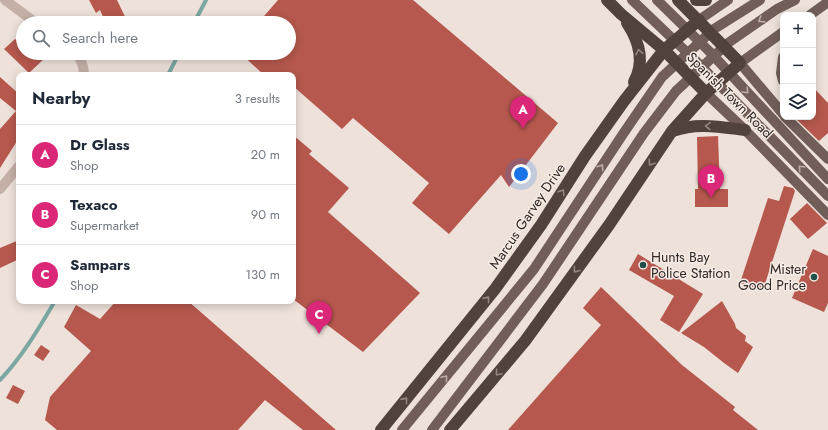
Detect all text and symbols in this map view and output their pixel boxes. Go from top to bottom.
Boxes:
map controls [780,12,816,120]
button: + [780,12,816,48]
one-way arrow [758,15,765,22]
search box [16,16,296,60]
icon: search [30,27,52,49]
text: Search here [62,27,138,49]
street label: Spanish Town Road [682,47,778,143]
button: − [780,48,816,84]
one-way arrow [635,49,643,55]
button: layers [780,84,816,120]
text: Nearby [32,86,90,110]
one-way arrow [741,86,749,94]
text: 3 results [235,89,280,108]
pin: A [510,96,536,129]
one-way arrow [705,122,711,130]
text: Dr Glass [70,134,130,156]
text: A [40,145,50,164]
text: 20 m [251,145,280,164]
text: Shop [70,156,98,175]
street label: Marcus Garvey Drive [484,159,570,273]
one-way arrow [648,159,655,166]
your location [511,164,531,184]
one-way arrow [596,164,604,171]
pin: B [698,165,724,198]
one-way arrow [798,165,806,173]
one-way arrow [557,190,564,197]
text: Texaco [70,194,118,216]
text: B [41,205,49,224]
text: 90 m [251,205,280,224]
text: Supermarket [70,216,139,235]
place label: Hunts Bay Police Station [651,247,731,283]
text: Sampars [70,254,130,276]
place label: Mister Good Price [738,259,806,295]
marker: Hunts Bay Police Station [638,260,648,270]
text: C [40,265,50,284]
text: 130 m [245,265,280,284]
one-way arrow [574,265,581,272]
marker: Mister Good Price [809,272,819,282]
text: Shop [70,276,98,295]
one-way arrow [483,296,490,303]
pin: C [306,301,332,334]
one-way arrow [495,369,502,376]
one-way arrow [440,376,447,383]
one-way arrow [401,397,408,404]

